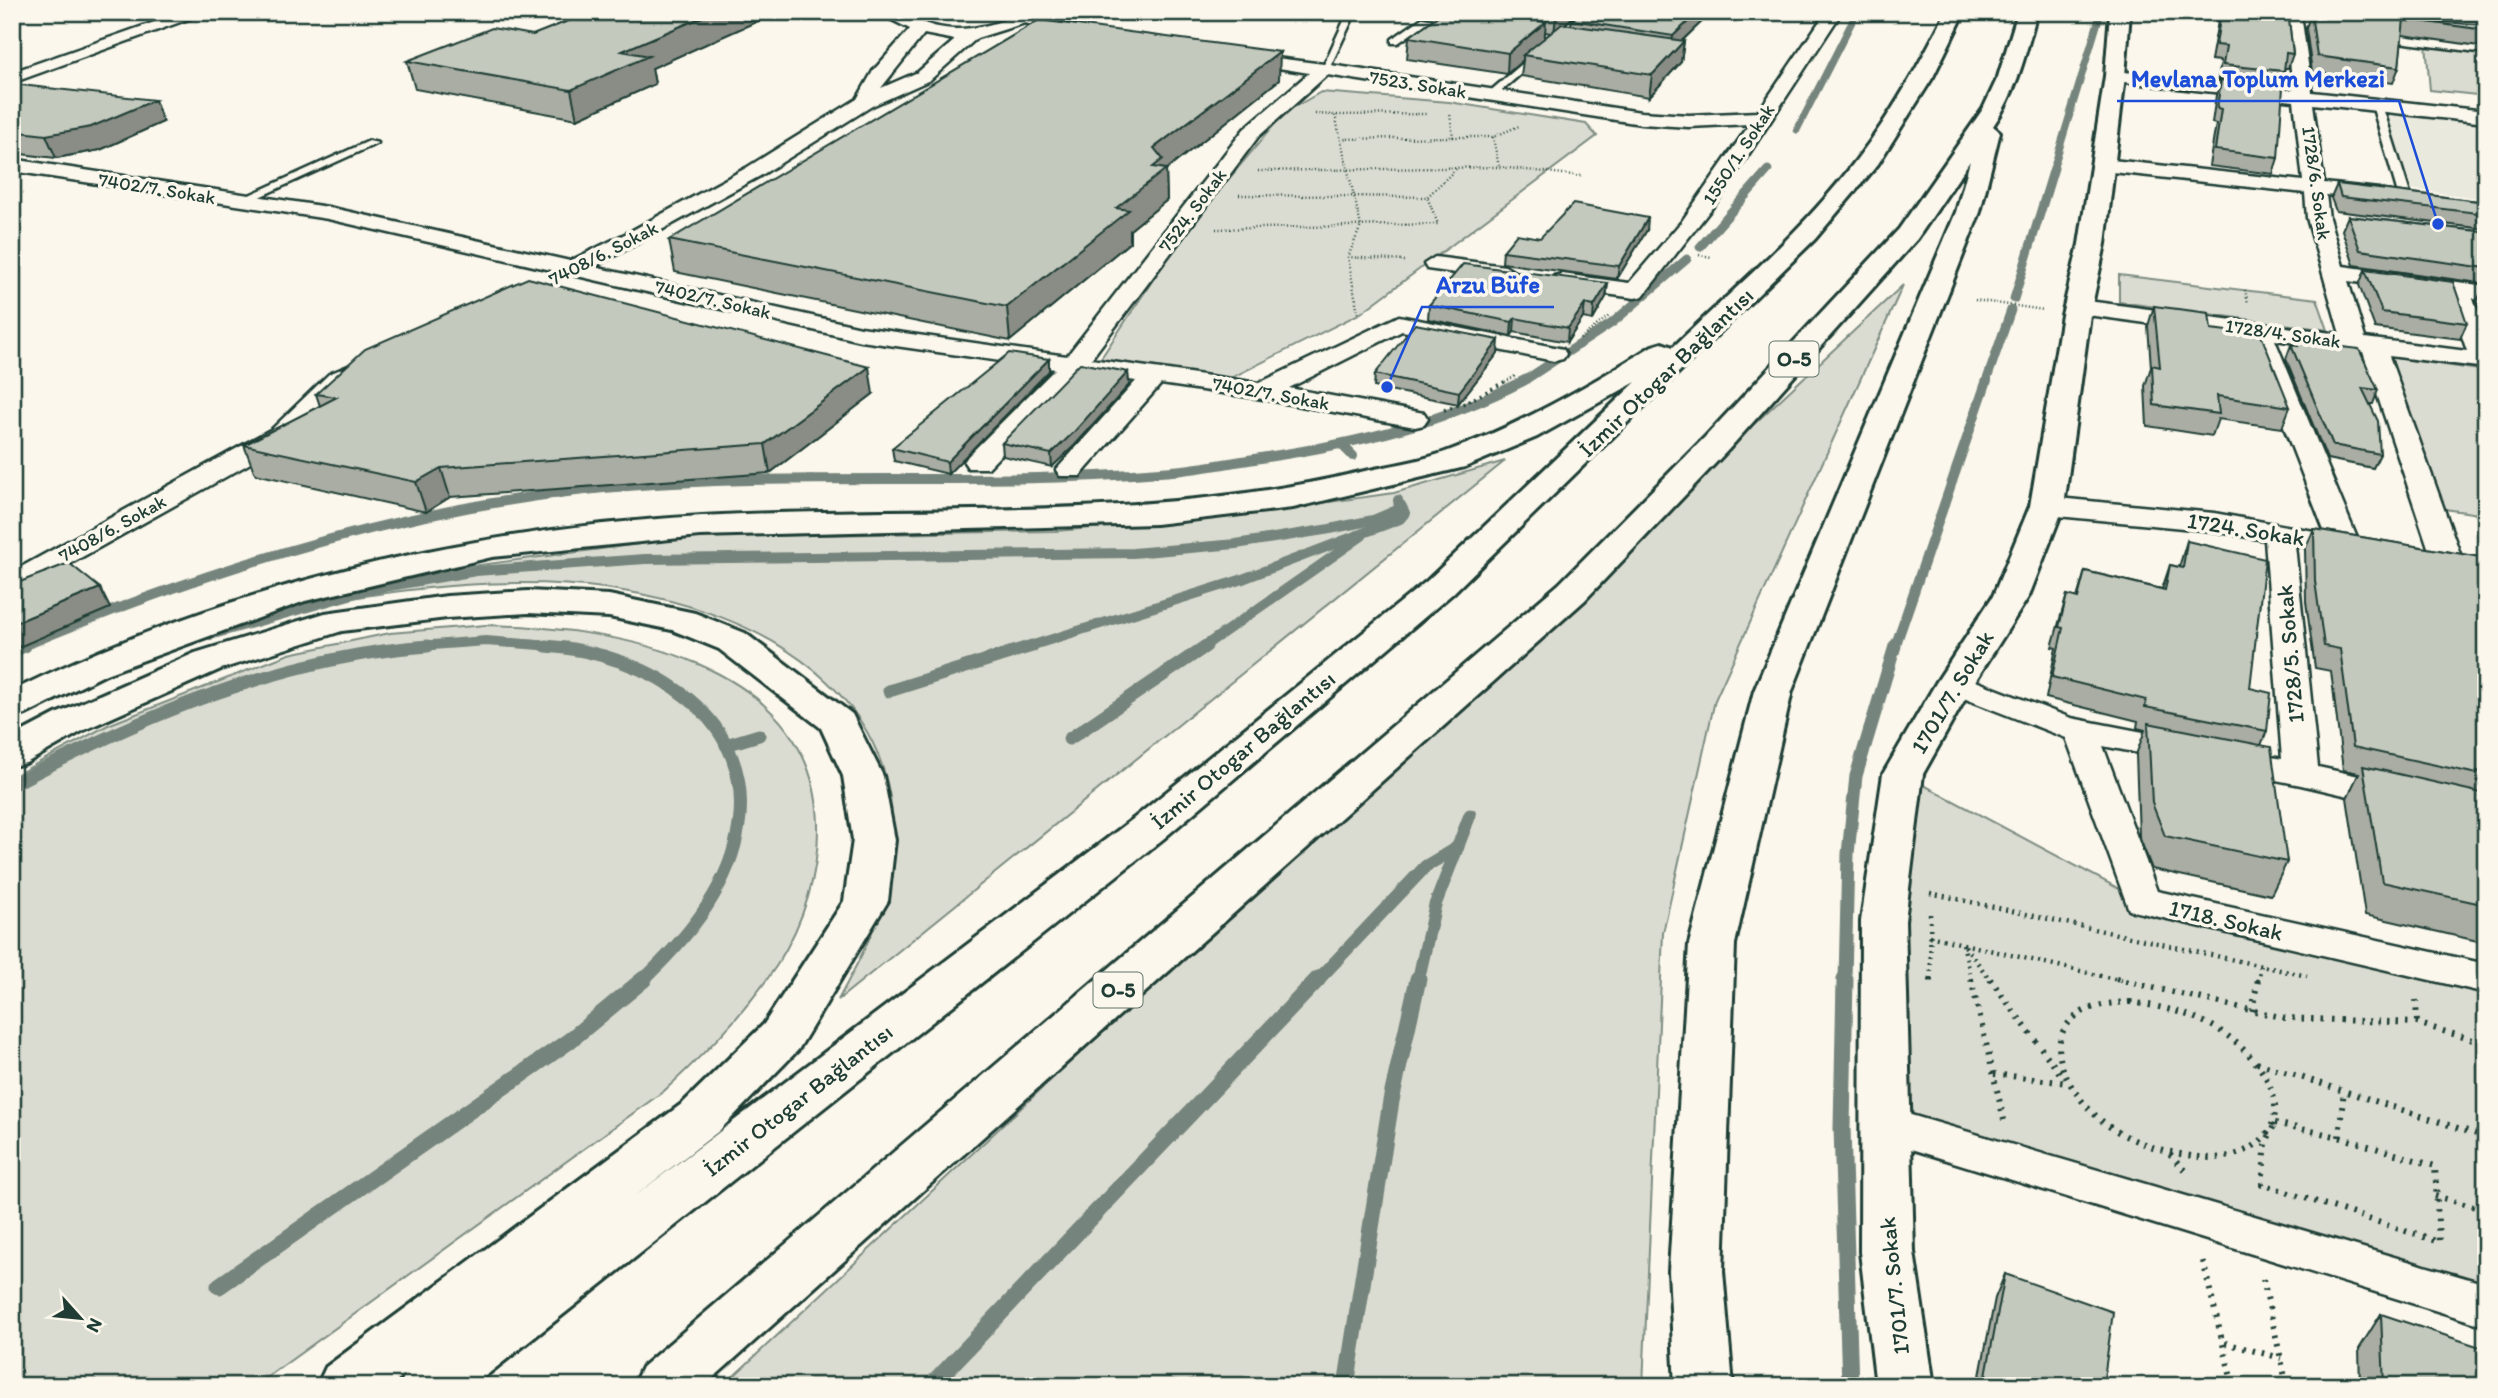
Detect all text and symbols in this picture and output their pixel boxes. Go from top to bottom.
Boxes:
callout: Mevlana Toplum Merkezi [2117,56,2399,101]
text: Mevlana Toplum Merkezi [2131,64,2385,94]
street label: 7523. Sokak [1368,65,1468,104]
street label: 1550/1. Sokak [1697,99,1780,209]
street label: 1728/6. Sokak [2297,125,2336,242]
street label: 7524. Sokak [1153,164,1232,257]
street label: 7402/7. Sokak [97,168,217,209]
street label: 7408/6. Sokak [545,216,662,291]
callout: Arzu Büfe [1422,262,1554,307]
text: Arzu Büfe [1435,270,1540,299]
street label: 7402/7. Sokak [653,275,773,324]
street label: İzmir Otogar Bağlantısı [1573,281,1759,463]
street label: 1728/4. Sokak [2224,314,2342,353]
road number: O-5 [1770,342,1818,376]
street label: 7402/7. Sokak [1211,372,1331,415]
street label: 7408/6. Sokak [55,489,170,567]
street label: 1724. Sokak [2185,506,2307,552]
street label: 1728/5. Sokak [2270,583,2310,724]
street label: 1701/7. Sokak [1904,625,2000,759]
street label: İzmir Otogar Bağlantısı [1145,665,1341,835]
street label: 1718. Sokak [2166,893,2286,947]
road number: O-5 [1094,972,1142,1007]
street label: İzmir Otogar Bağlantısı [698,1017,898,1183]
street label: 1701/7. Sokak [1873,1215,1915,1356]
north arrow [46,1282,116,1352]
text: N [82,1315,108,1336]

